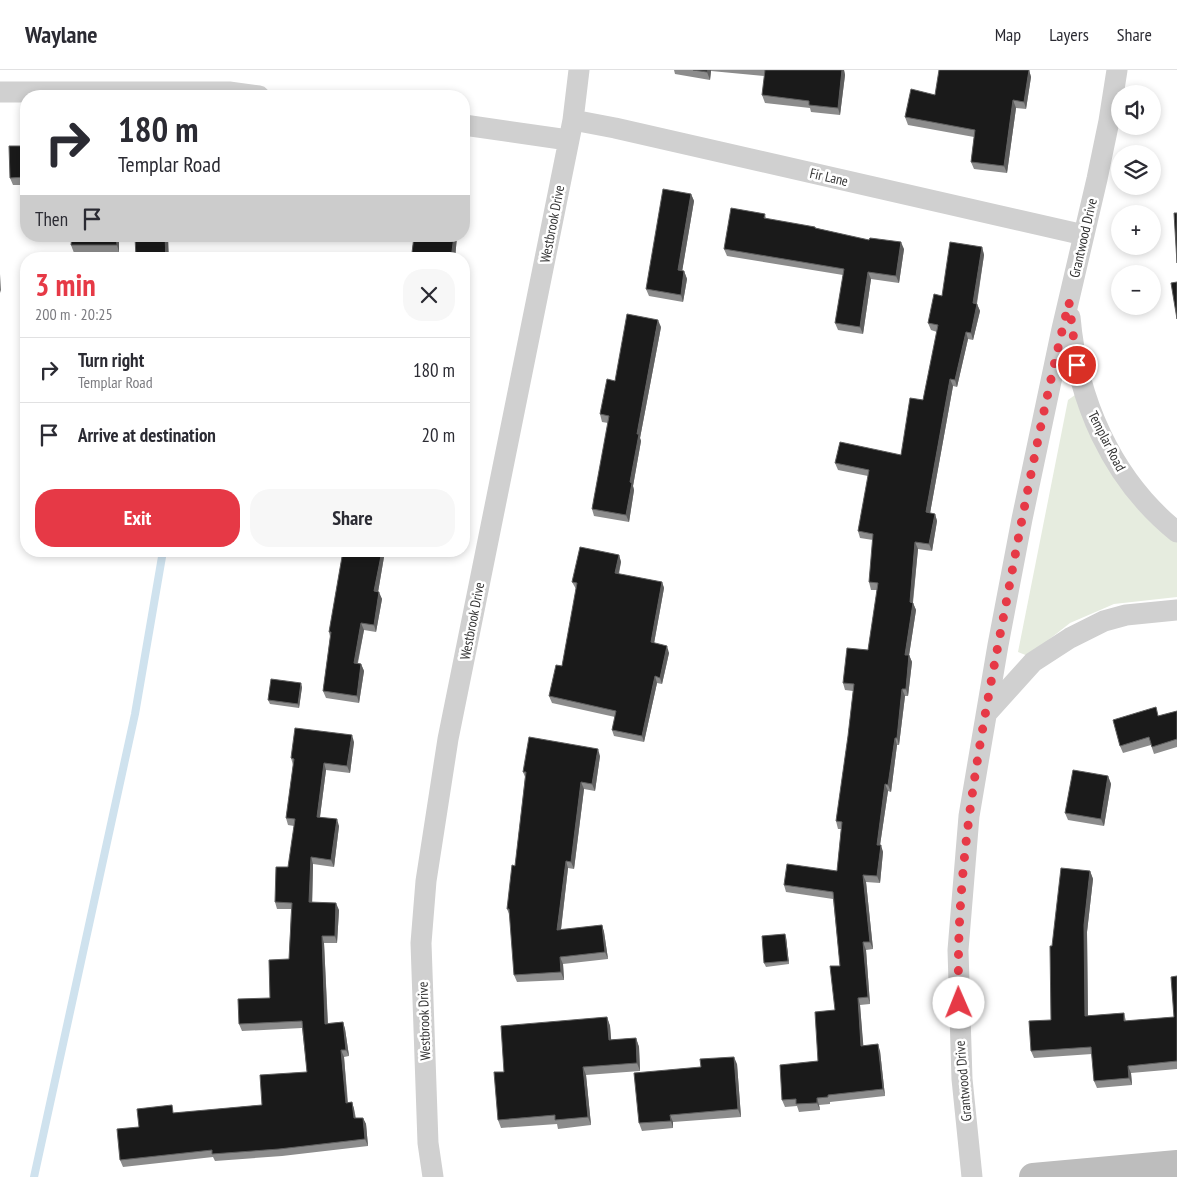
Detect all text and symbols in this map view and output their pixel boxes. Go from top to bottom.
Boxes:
text: Waylane [25,19,98,50]
text: Map [995,23,1021,46]
text: Layers [1049,23,1089,46]
text: Share [1117,23,1152,46]
map controls [1111,85,1161,315]
button: sound [1111,85,1161,135]
text: 180 m [118,106,199,152]
icon: right [35,110,100,175]
button: layers [1111,145,1161,195]
text: Templar Road [118,150,221,178]
street label: Fir Lane [808,164,850,190]
street label: Westbrook Drive [536,183,568,264]
street label: Grantwood Drive [1065,196,1101,280]
icon: arrive [78,205,106,233]
button: + [1111,205,1161,255]
text: Then [35,207,68,231]
text: 3 min [35,265,96,304]
button: − [1111,265,1161,315]
button: close [403,269,455,321]
text: 200 m · 20:25 [35,304,113,324]
pin [1056,344,1098,386]
text: Turn right [78,348,144,372]
icon: arrive [1063,351,1091,379]
icon: right [35,356,63,384]
text: 180 m [413,358,455,382]
text: Templar Road [78,372,153,392]
street label: Templar Road [1084,408,1130,474]
icon: arrive [35,421,63,449]
text: Arrive at destination [78,423,216,447]
text: 20 m [422,423,455,447]
button: Exit [35,489,240,547]
button: Share [250,489,455,547]
street label: Westbrook Drive [456,580,488,661]
position arrow [932,976,984,1028]
street label: Westbrook Drive [414,981,434,1061]
street label: Grantwood Drive [950,1040,975,1122]

